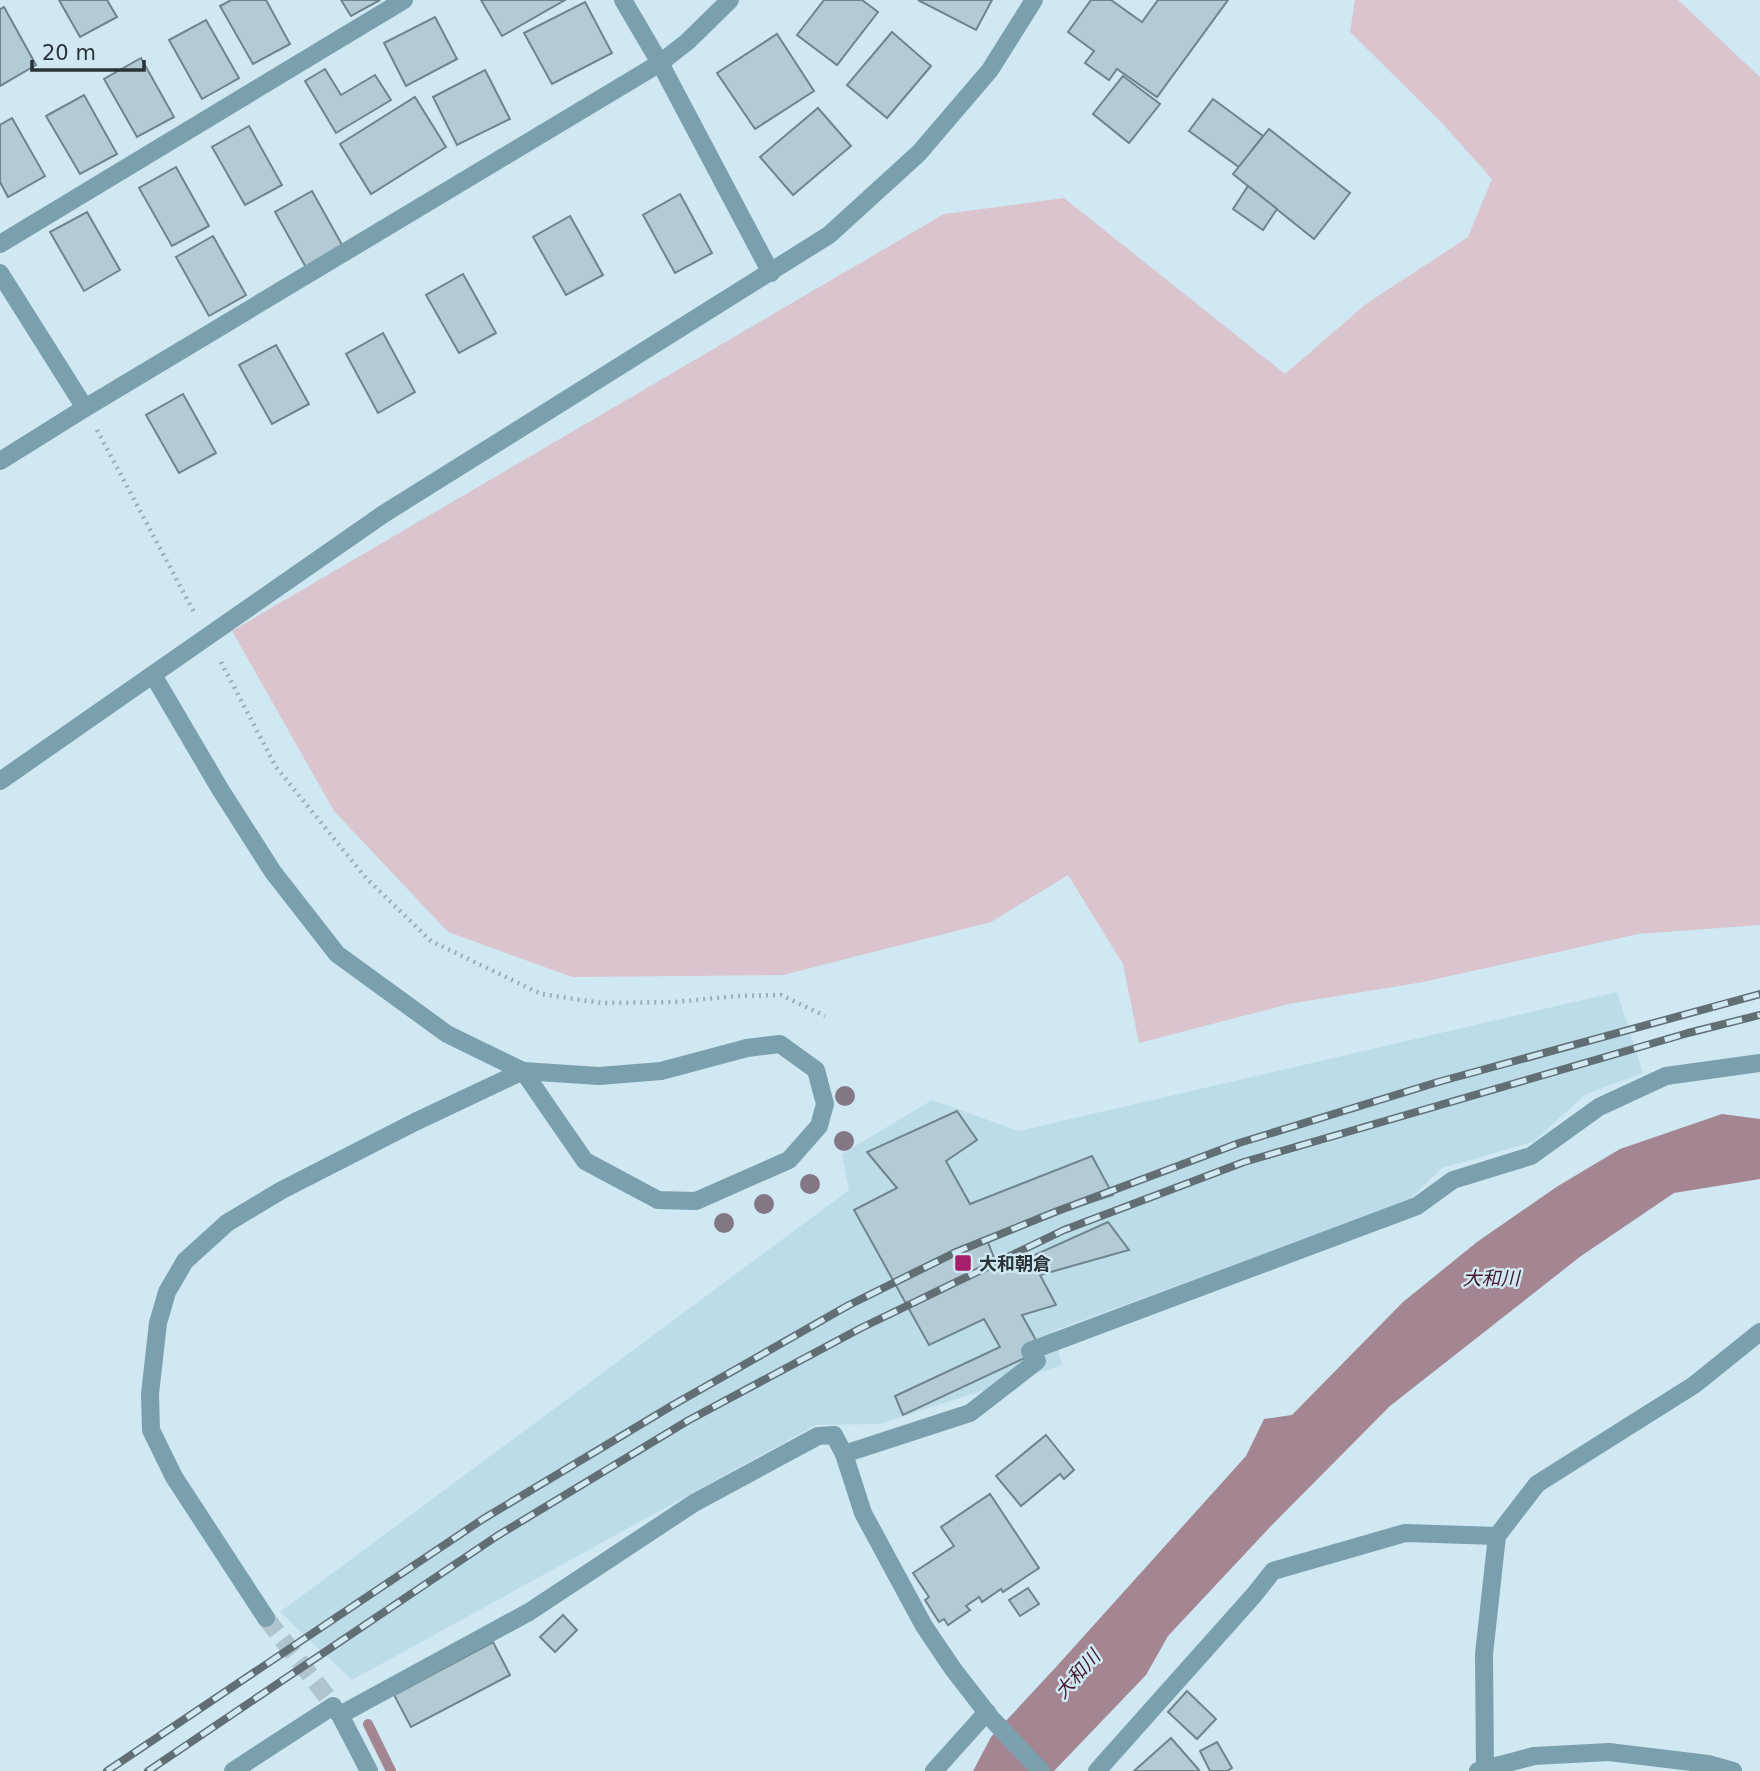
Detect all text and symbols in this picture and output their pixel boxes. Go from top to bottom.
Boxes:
scale bar [32,28,144,72]
text: 20 m [42,41,96,65]
marker: 大和朝倉 [953,1253,973,1273]
place label: 大和朝倉 [979,1253,1051,1274]
water label: 大和川 [1462,1267,1521,1289]
water label: 大和川 [1050,1644,1106,1703]

